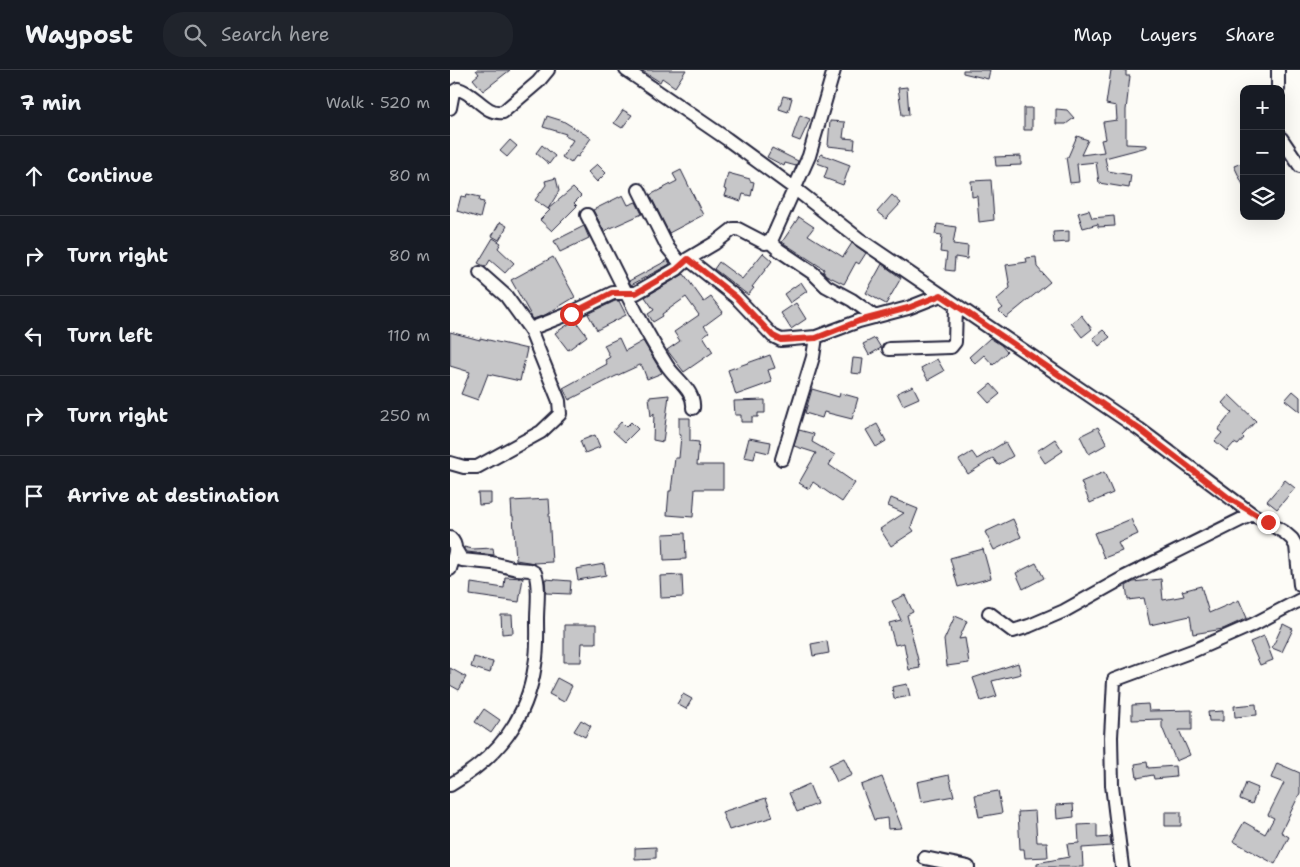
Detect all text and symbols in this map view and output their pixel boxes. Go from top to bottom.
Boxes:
search box [163,12,513,57]
text: Waypost [25,19,133,51]
icon: search [181,21,209,49]
text: Search here [221,22,329,47]
text: Map [1074,23,1112,47]
text: Layers [1140,23,1197,47]
text: Share [1225,23,1275,47]
map controls [1240,85,1285,220]
button: + [1240,85,1285,130]
text: 7 min [20,89,81,117]
text: Walk · 520 m [326,92,430,113]
button: − [1240,130,1285,175]
icon: ahead [20,162,48,190]
text: Continue [67,163,153,188]
text: 80 m [389,165,430,186]
button: layers [1240,175,1285,220]
icon: right [20,242,48,270]
text: Turn right [67,243,168,268]
text: 80 m [389,245,430,266]
route start [560,303,583,326]
icon: left [20,322,48,350]
text: Turn left [67,323,153,348]
text: 110 m [387,325,430,346]
icon: right [20,402,48,430]
text: Turn right [67,403,168,428]
text: 250 m [379,405,430,426]
icon: arrive [20,482,48,510]
text: Arrive at destination [67,483,279,508]
route end [1257,511,1280,534]

